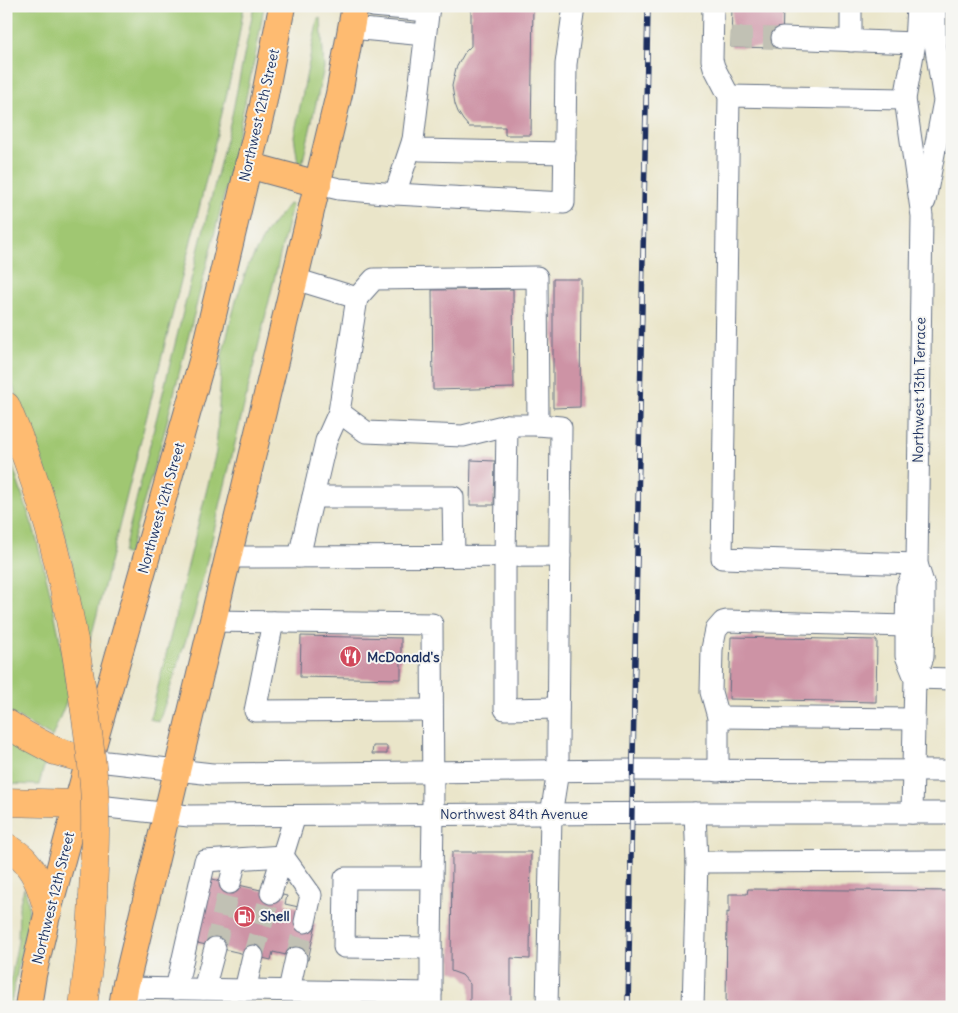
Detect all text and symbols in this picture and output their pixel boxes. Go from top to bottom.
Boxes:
street label: Northwest 12th Street [235,47,283,183]
street label: Northwest 13th Terrace [909,317,929,463]
street label: Northwest 12th Street [134,440,188,576]
restaurant icon: McDonald's [339,645,363,669]
place label: McDonald's [367,648,440,666]
street label: Northwest 84th Avenue [440,805,588,823]
street label: Northwest 12th Street [28,830,78,966]
fuel station icon: Shell [232,904,256,928]
place label: Shell [260,907,290,925]

